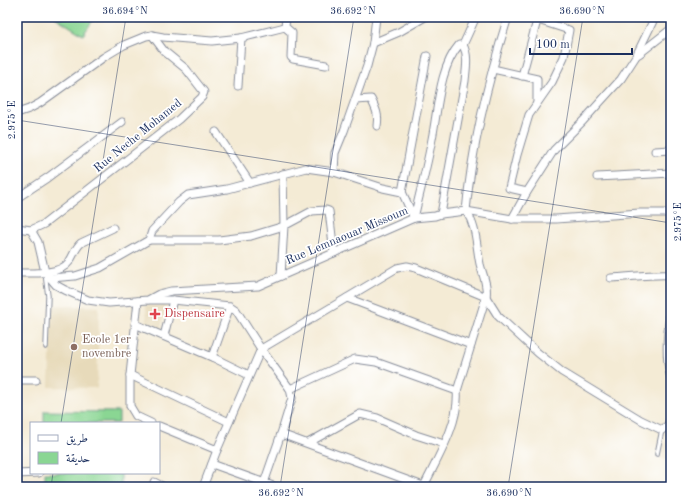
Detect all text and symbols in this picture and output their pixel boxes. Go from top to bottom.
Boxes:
text: 36.694°N [102,6,148,16]
text: 36.692°N [330,6,376,16]
text: 36.690°N [559,6,605,16]
scale bar [530,30,632,56]
text: 100 m [536,39,570,51]
street label: Rue Neche Mohamed [92,97,184,175]
text: 2.975°E [7,101,17,139]
text: 2.975°E [673,203,683,241]
street label: Rue Lemnaouar Missoum [284,205,410,267]
marker: Dispensaire [149,308,161,320]
place label: Dispensaire [164,308,225,320]
place label: Ecole 1er novembre [82,334,132,360]
marker: Ecole 1er novembre [69,342,79,352]
legend [30,422,160,474]
text: طريق [66,433,88,446]
text: حديقة [66,453,90,466]
text: 36.692°N [258,488,304,498]
text: 36.690°N [486,488,532,498]

